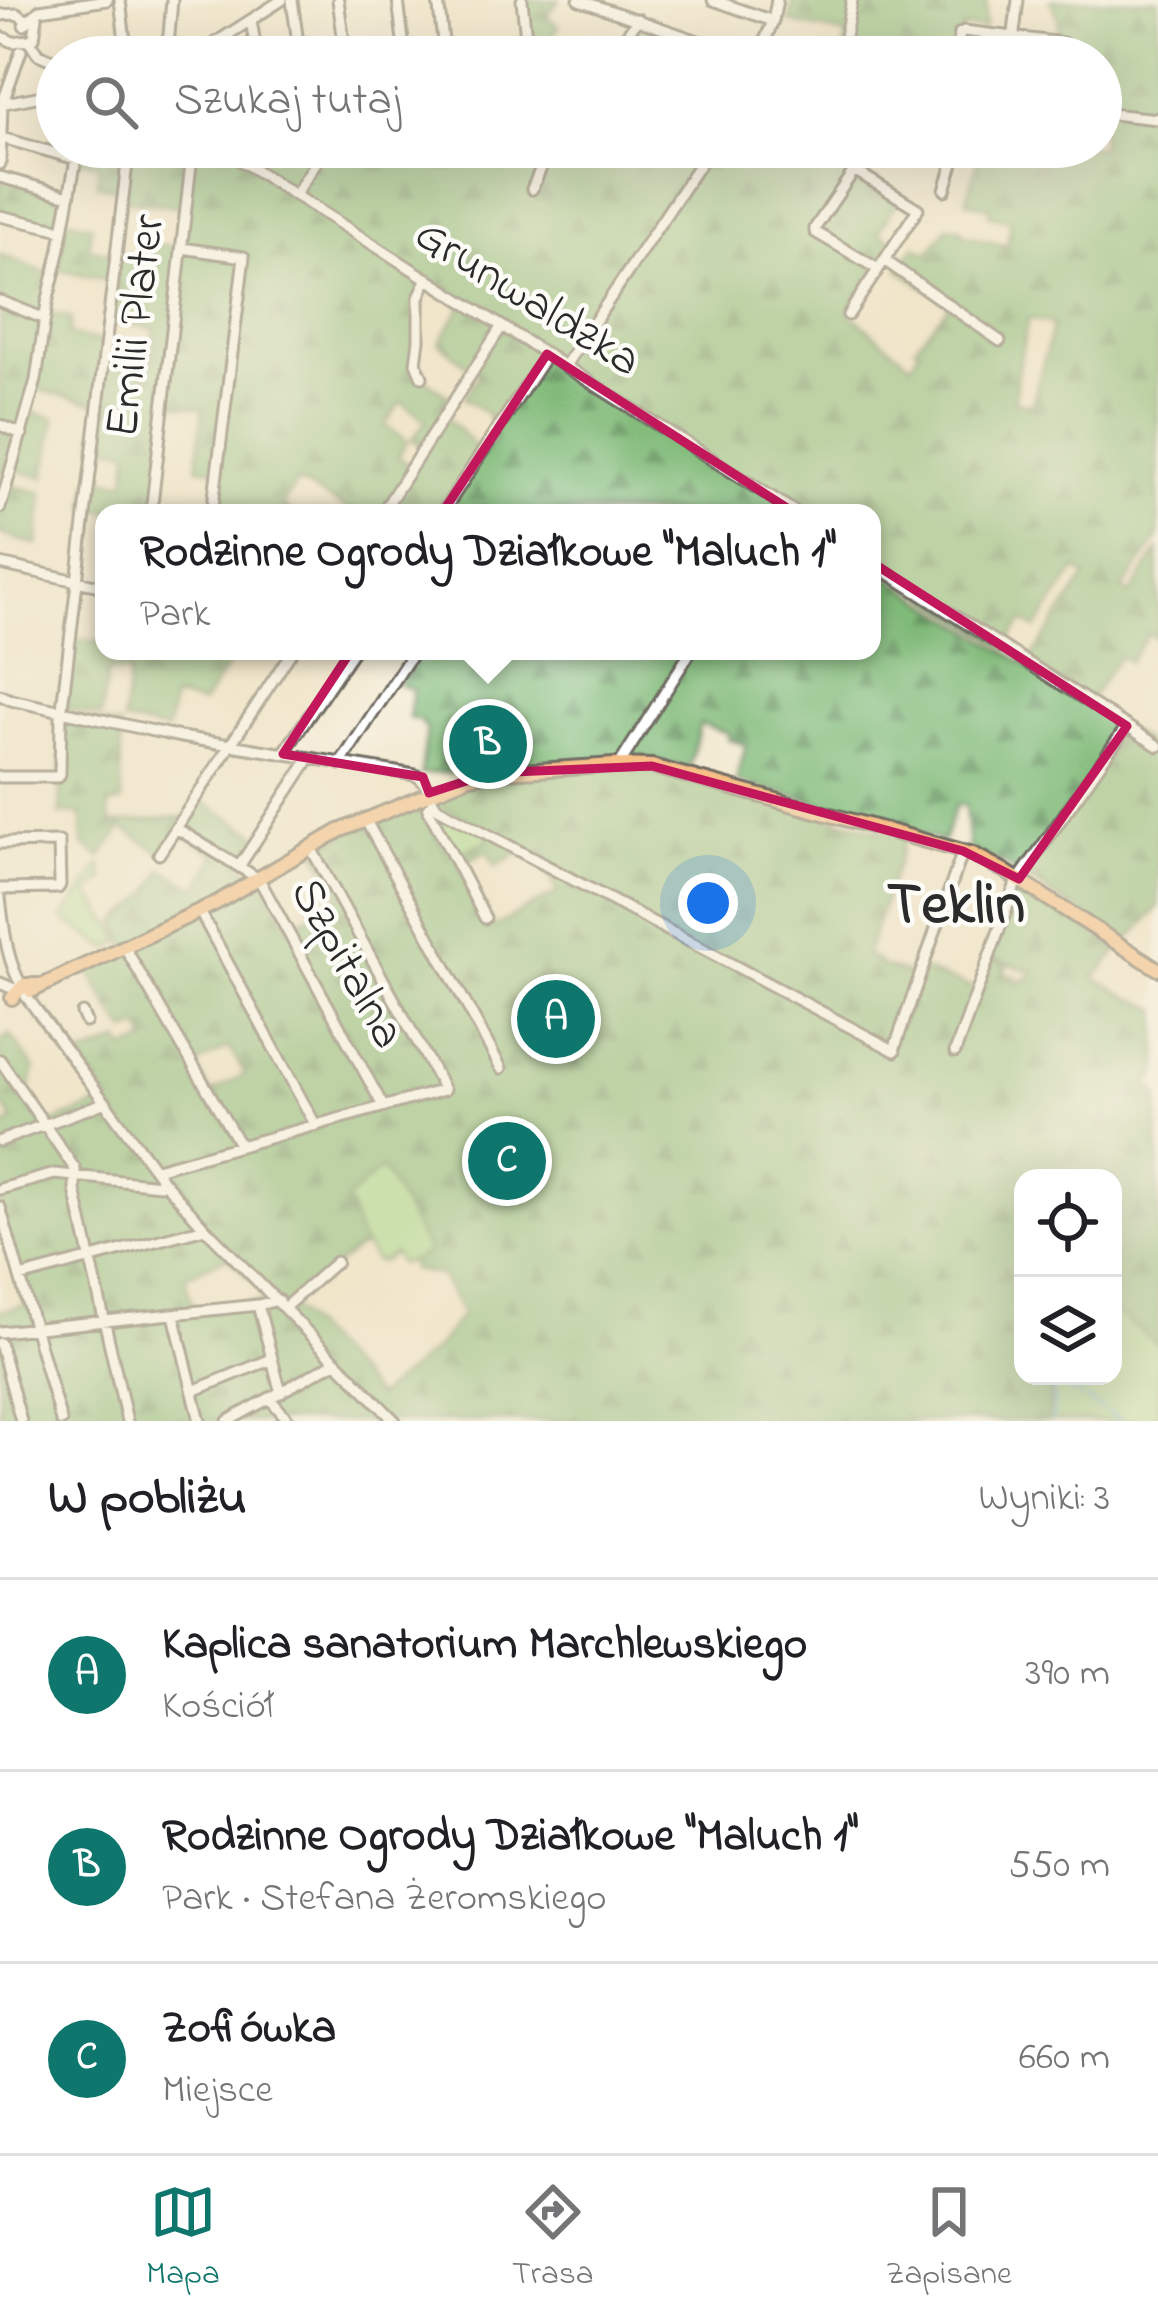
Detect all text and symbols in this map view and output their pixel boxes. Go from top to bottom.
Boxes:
search box [36,36,1122,168]
icon: search [78,69,144,135]
text: Szukaj tutaj [174,69,401,135]
street label: Grunwaldzka [400,202,654,396]
street label: Emilii Plater [89,211,185,441]
popup [95,504,881,660]
text: Rodzinne Ogrody Działkowe "Maluch 1" [140,521,836,587]
text: Park [140,587,210,644]
pin: B [449,699,527,789]
district label: Teklin [887,864,1025,951]
street label: Szpitalna [270,866,422,1062]
your location [678,873,738,933]
pin: A [517,974,595,1064]
pin: C [468,1116,546,1206]
map controls [1014,1169,1122,1385]
button: locate [1014,1169,1122,1277]
button: layers [1014,1277,1122,1385]
text: W pobliżu [48,1462,247,1537]
text: Wyniki: 3 [979,1471,1110,1528]
text: Kaplica sanatorium Marchlewskiego [162,1613,807,1679]
text: A [75,1646,99,1703]
text: 390 m [1025,1646,1110,1703]
text: Kościół [162,1679,273,1736]
text: Rodzinne Ogrody Działkowe "Maluch 1" [162,1805,858,1871]
text: B [74,1838,100,1895]
text: 550 m [1009,1838,1110,1895]
text: Park · Stefana Żeromskiego [162,1871,607,1928]
text: Zofiówka [162,1997,336,2063]
text: C [76,2030,98,2087]
text: 660 m [1019,2030,1110,2087]
text: Miejsce [162,2063,273,2120]
tab: Mapa [146,2179,220,2299]
tab: Trasa [512,2179,594,2299]
tab: Zapisane [886,2179,1012,2299]

